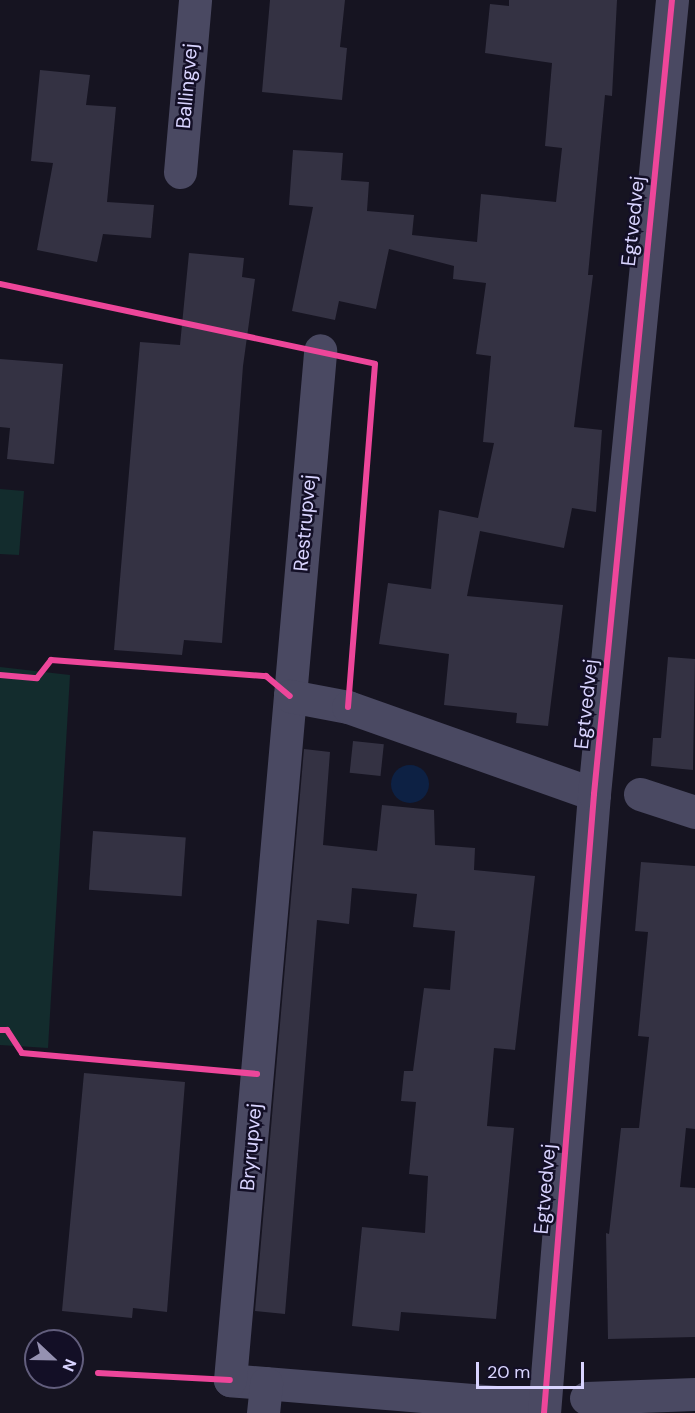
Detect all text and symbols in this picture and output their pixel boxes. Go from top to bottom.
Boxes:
street label: Ballingvej [171,42,203,130]
street label: Egtvedvej [616,175,650,267]
street label: Restrupvej [289,474,321,572]
street label: Egtvedvej [569,658,603,750]
street label: Bryrupvej [235,1102,267,1192]
street label: Egtvedvej [529,1143,561,1235]
north arrow [24,1329,84,1389]
scale bar [479,1350,587,1388]
text: N [57,1356,81,1375]
text: 20 m [487,1360,530,1384]

